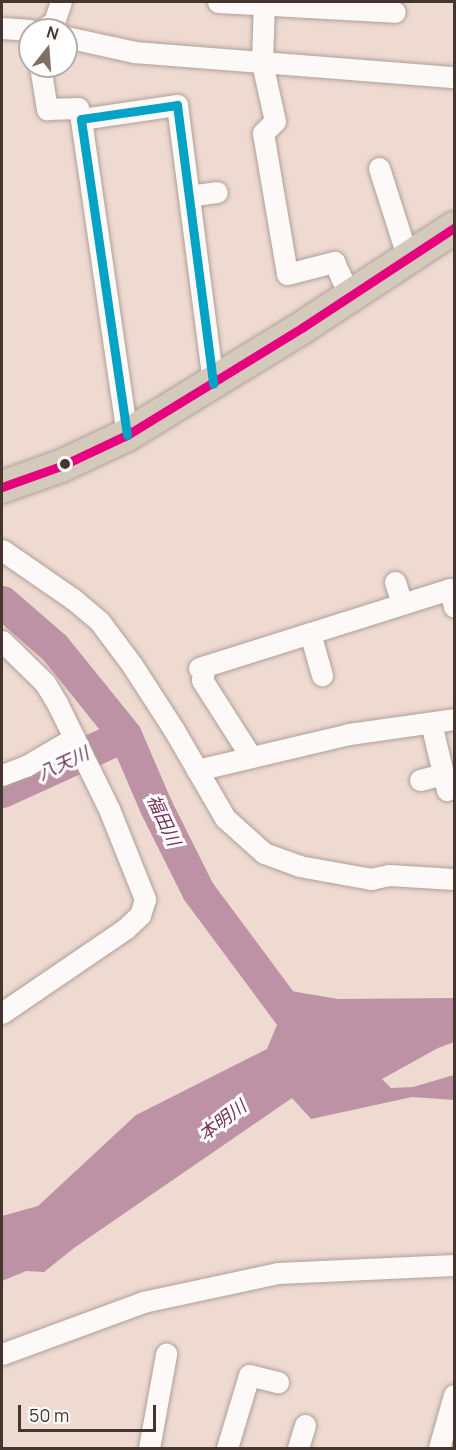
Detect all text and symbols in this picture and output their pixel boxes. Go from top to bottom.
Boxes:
north arrow [18,18,78,78]
text: N [44,20,61,45]
unlabelled marker [59,458,71,470]
water label: 八天川 [34,742,92,784]
water label: 福田川 [143,791,185,849]
water label: 本明川 [194,1095,250,1145]
scale bar [21,1393,159,1431]
text: 50 m [29,1403,69,1427]

